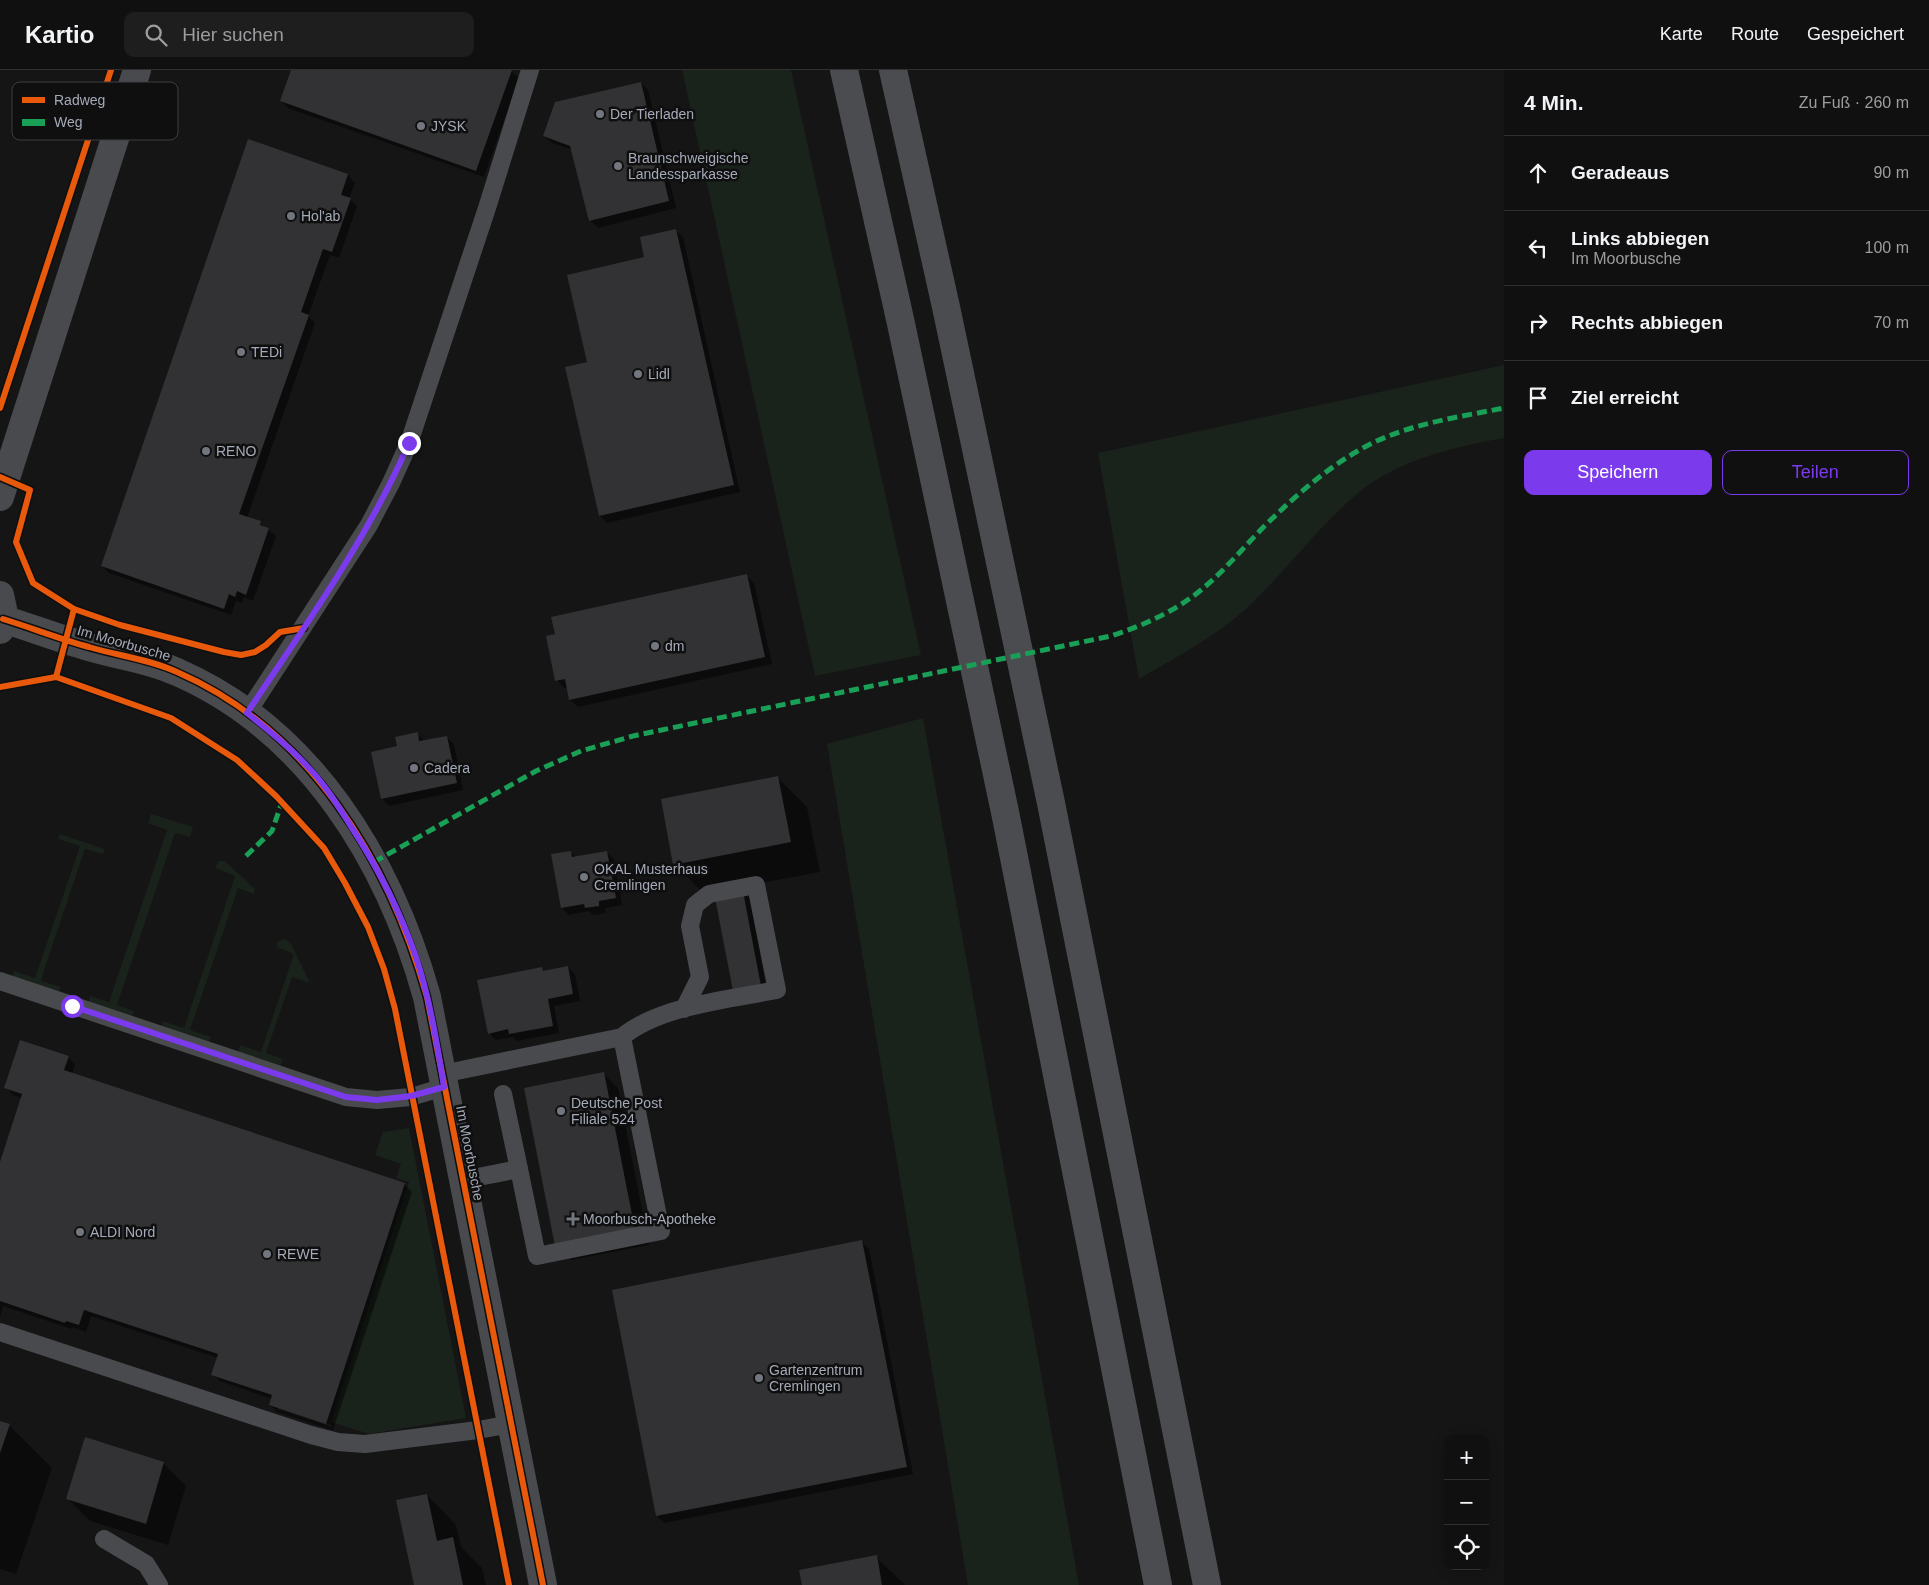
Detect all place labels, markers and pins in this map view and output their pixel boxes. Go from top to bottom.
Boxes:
place label: Der Tierladen [610,106,694,122]
marker: Der Tierladen [594,108,606,120]
place label: JYSK [431,118,467,134]
marker: JYSK [415,120,427,132]
place label: Braunschweigische Landessparkasse [628,150,749,182]
marker: Braunschweigische Landessparkasse [612,160,624,172]
place label: Hol'ab [301,208,340,224]
marker: Hol'ab [285,210,297,222]
place label: TEDi [251,344,282,360]
marker: TEDi [235,346,247,358]
place label: Lidl [648,366,670,382]
marker: Lidl [632,368,644,380]
place label: RENO [216,443,257,459]
marker: RENO [200,445,212,457]
place label: dm [665,638,684,654]
marker: dm [649,640,661,652]
place label: Cadera [424,760,470,776]
marker: Cadera [408,762,420,774]
place label: OKAL Musterhaus Cremlingen [594,861,708,893]
marker: OKAL Musterhaus Cremlingen [578,871,590,883]
place label: Deutsche Post Filiale 524 [571,1095,662,1127]
marker: Deutsche Post Filiale 524 [555,1105,567,1117]
place label: Moorbusch-Apotheke [583,1211,716,1227]
marker: Moorbusch-Apotheke [567,1213,579,1225]
place label: ALDI Nord [90,1224,155,1240]
marker: ALDI Nord [74,1226,86,1238]
place label: REWE [277,1246,319,1262]
marker: REWE [261,1248,273,1260]
place label: Gartenzentrum Cremlingen [769,1362,862,1394]
marker: Gartenzentrum Cremlingen [753,1372,765,1384]

